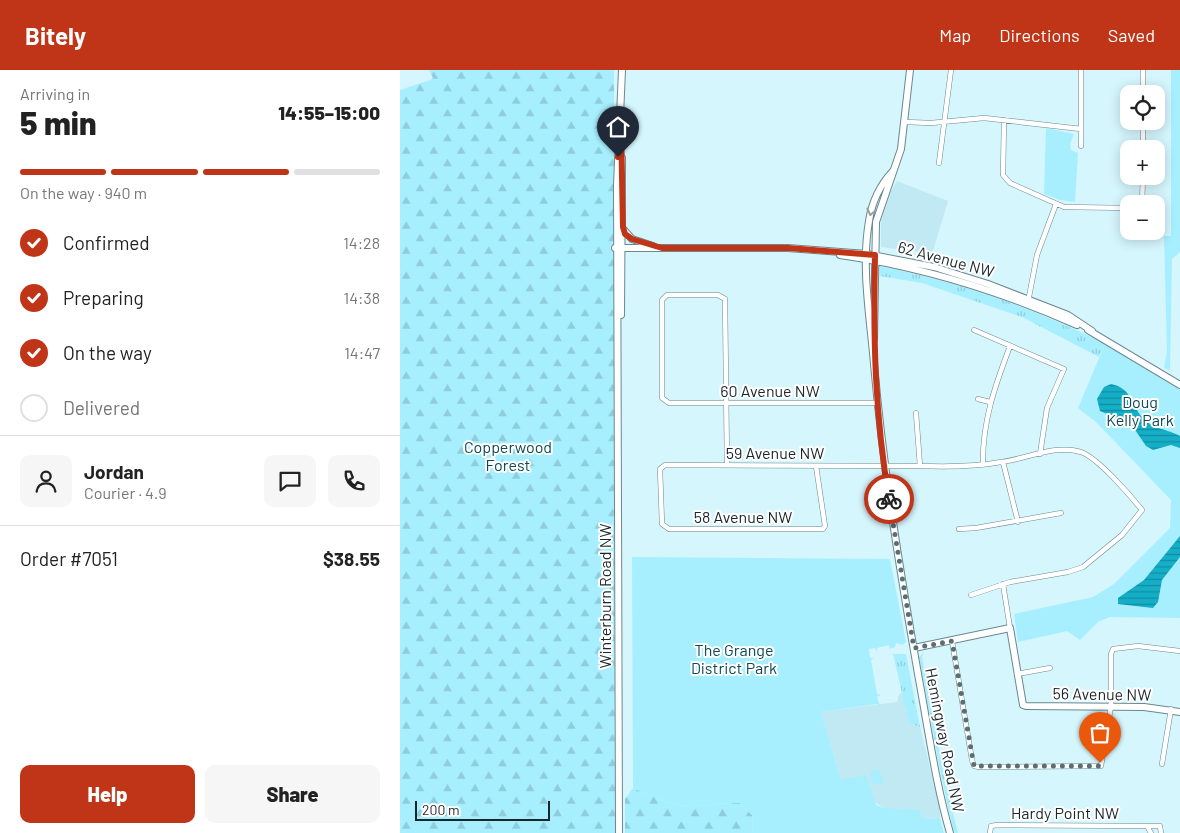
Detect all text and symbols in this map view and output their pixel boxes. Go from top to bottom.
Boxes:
text: Bitely [25,21,86,50]
text: Map [939,24,971,46]
text: Directions [999,24,1080,46]
text: Saved [1108,24,1155,46]
text: Arriving in [20,84,90,103]
map controls [1120,85,1165,240]
button: locate [1120,85,1165,130]
text: 14:55–15:00 [278,101,380,124]
text: 5 min [20,103,97,141]
pin [597,106,639,157]
icon: home [604,113,632,141]
button: + [1120,140,1165,185]
text: On the way · 940 m [20,183,147,202]
button: − [1120,195,1165,240]
one-way arrow [866,207,877,216]
icon: check [20,229,48,257]
text: Confirmed [63,231,150,254]
text: 14:28 [343,233,380,252]
street label: 62 Avenue NW [896,237,996,280]
icon: check [20,284,48,312]
text: Preparing [63,286,144,309]
text: 14:38 [344,288,380,307]
icon: check [20,339,48,367]
text: On the way [63,341,152,364]
text: 14:47 [344,343,380,362]
street label: 60 Avenue NW [720,381,820,400]
park label: Doug Kelly Park [1106,392,1174,429]
text: Delivered [63,396,140,419]
park label: Copperwood Forest [464,437,552,474]
street label: 59 Avenue NW [726,443,824,462]
button: person [20,455,72,507]
button: chat [264,455,316,507]
button: phone [328,455,380,507]
text: Jordan [84,460,144,483]
courier [864,474,914,524]
text: Courier · 4.9 [84,483,167,502]
icon: bike [875,485,903,513]
street label: 58 Avenue NW [694,507,792,526]
street label: Winterburn Road NW [595,523,614,669]
text: Order #7051 [20,547,118,570]
text: $38.55 [323,547,380,570]
park label: The Grange District Park [691,640,777,677]
street label: Hemingway Road NW [922,666,969,814]
street label: 56 Avenue NW [1053,683,1151,704]
pin [1079,712,1121,763]
icon: bag [1086,719,1114,747]
button: Help [20,765,195,823]
button: Share [205,765,380,823]
scale bar [415,798,550,821]
text: 200 m [422,801,460,818]
street label: Hardy Point NW [1011,803,1119,822]

